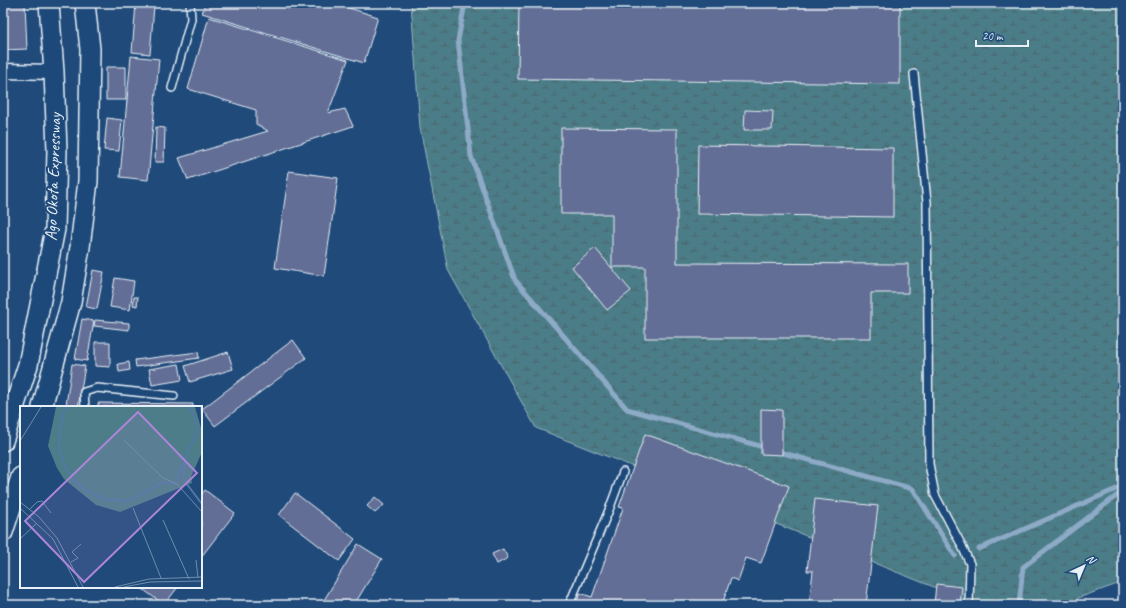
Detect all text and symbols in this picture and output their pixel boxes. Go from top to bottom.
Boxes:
scale bar [976,22,1028,48]
text: 20 m [982,28,1004,44]
street label: Ago Okota Expressway [40,112,66,241]
inset map [20,406,202,588]
north arrow [1064,546,1104,586]
text: N [1084,551,1100,568]

